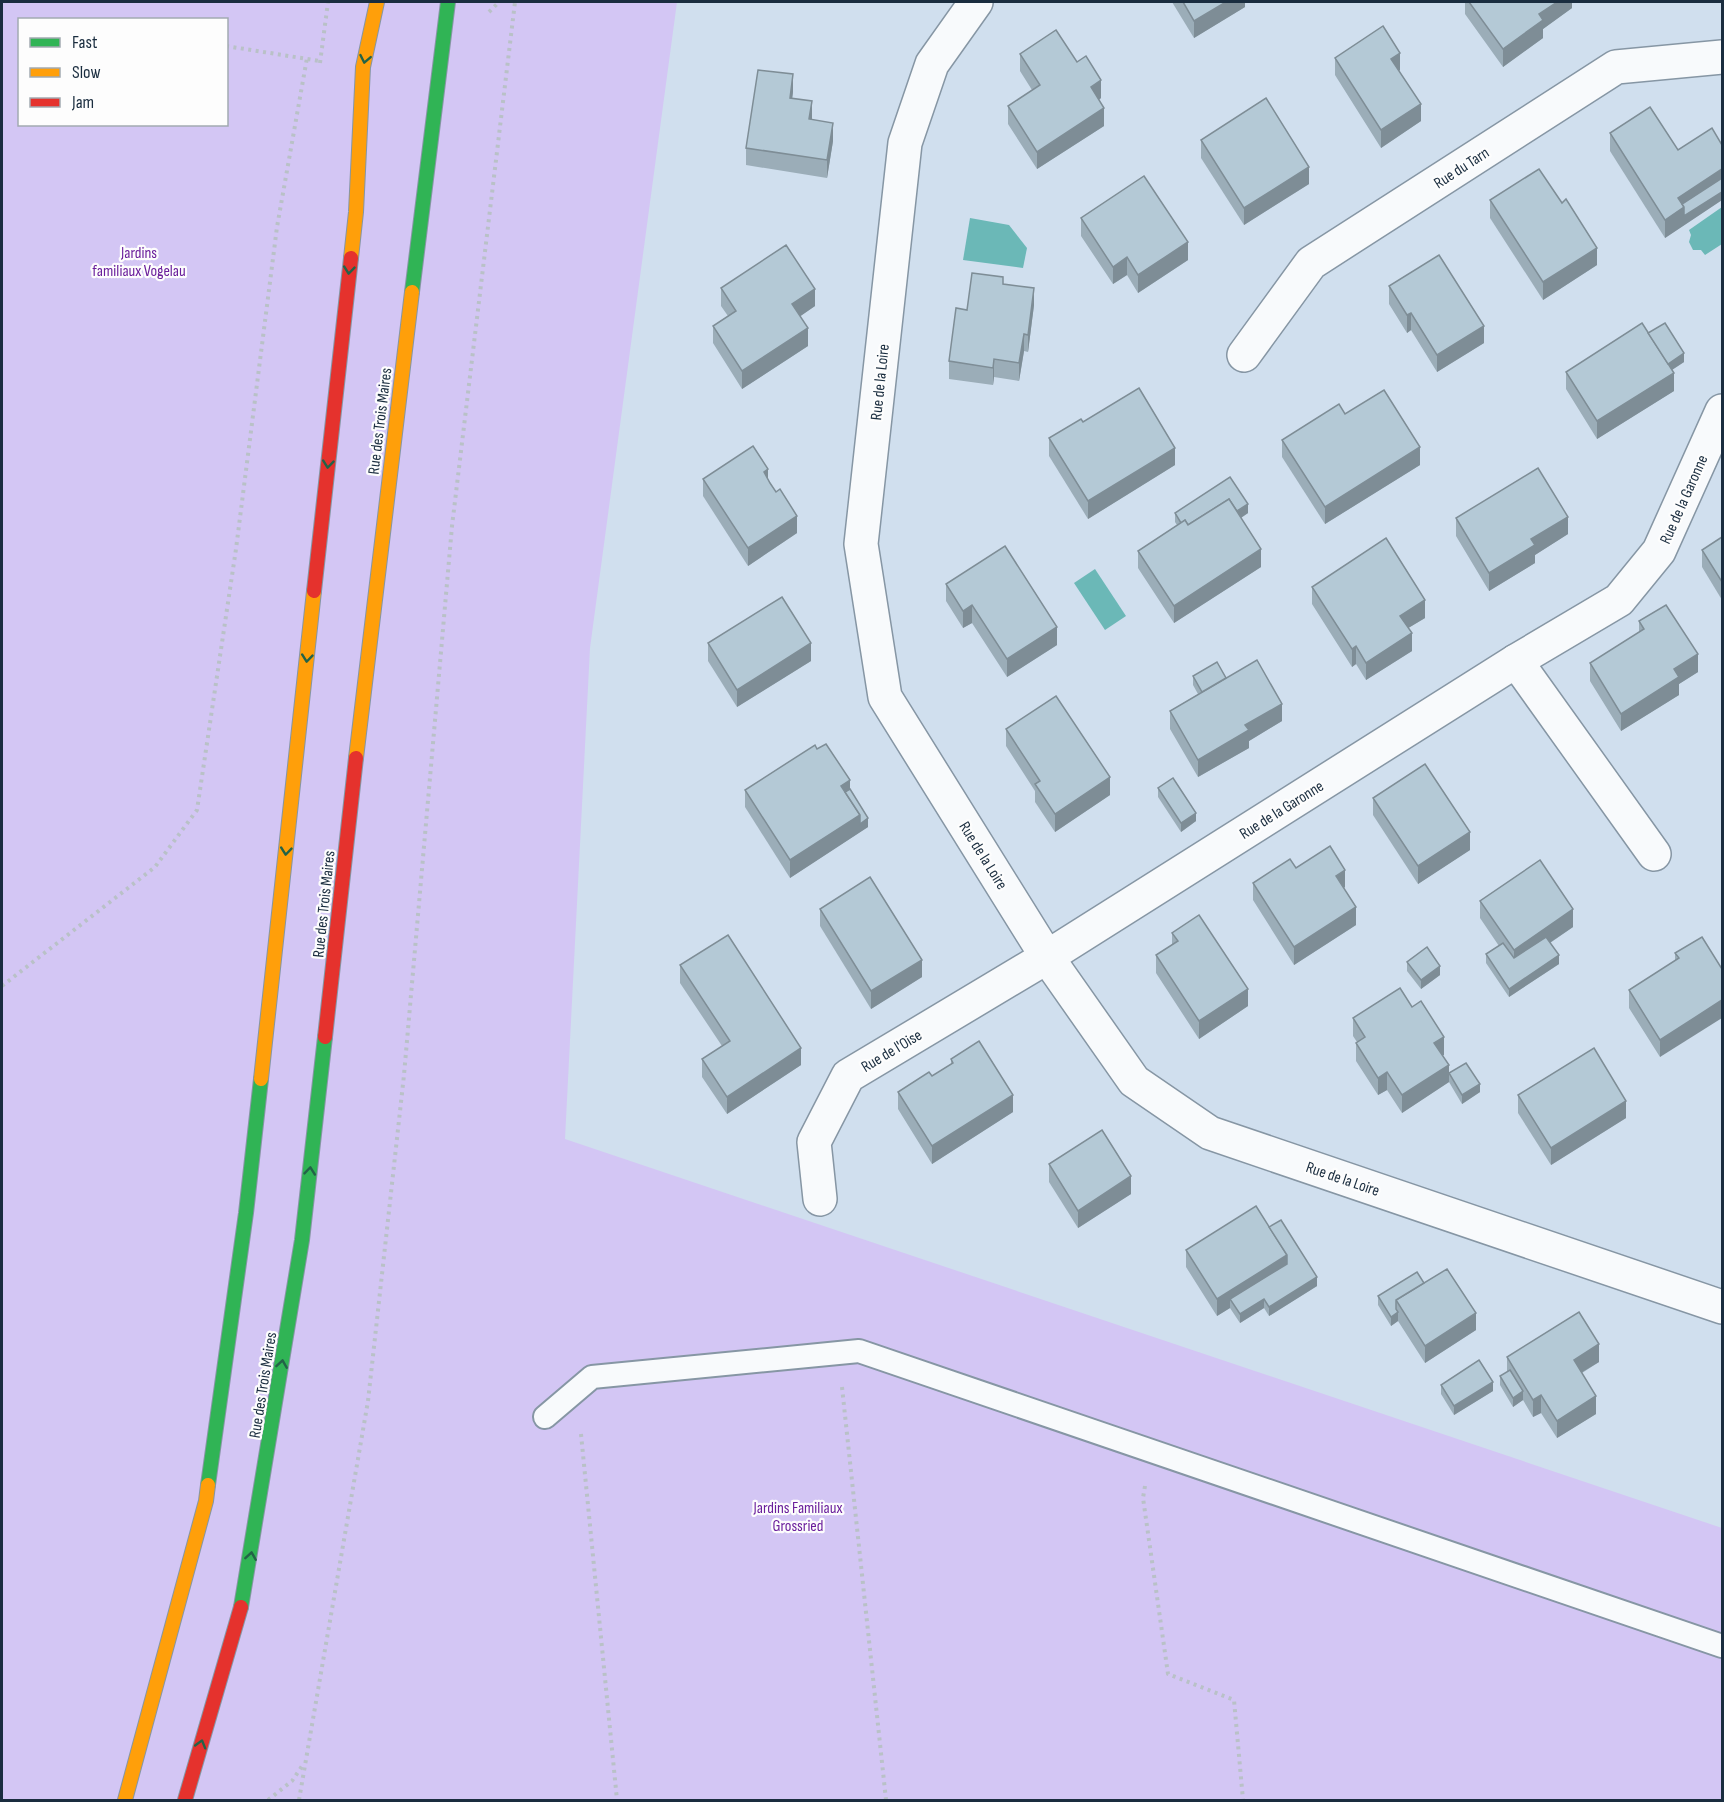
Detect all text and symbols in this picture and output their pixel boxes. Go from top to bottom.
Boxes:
legend [18,18,228,126]
text: Fast [72,32,98,53]
one-way arrow [359,53,372,63]
text: Slow [72,62,101,83]
text: Jam [71,92,94,113]
street label: Rue du Tarn [1431,143,1493,193]
park label: Jardins familiaux Vogelau [92,244,186,281]
one-way arrow [343,265,356,274]
street label: Rue de la Loire [867,343,894,421]
street label: Rue des Trois Maires [365,367,396,476]
street label: Rue de la Garonne [1656,452,1712,547]
one-way arrow [322,459,335,468]
one-way arrow [301,653,314,662]
street label: Rue de la Garonne [1236,777,1327,844]
street label: Rue de la Loire [954,818,1011,893]
one-way arrow [280,847,293,856]
street label: Rue des Trois Maires [309,850,340,958]
street label: Rue de l'Oise [858,1026,925,1077]
street label: Rue de la Loire [1303,1158,1382,1201]
one-way arrow [303,1166,316,1175]
street label: Rue des Trois Maires [246,1331,281,1440]
one-way arrow [275,1359,288,1369]
park label: Jardins Familiaux Grossried [753,1499,842,1536]
one-way arrow [244,1551,256,1561]
one-way arrow [194,1739,206,1750]

